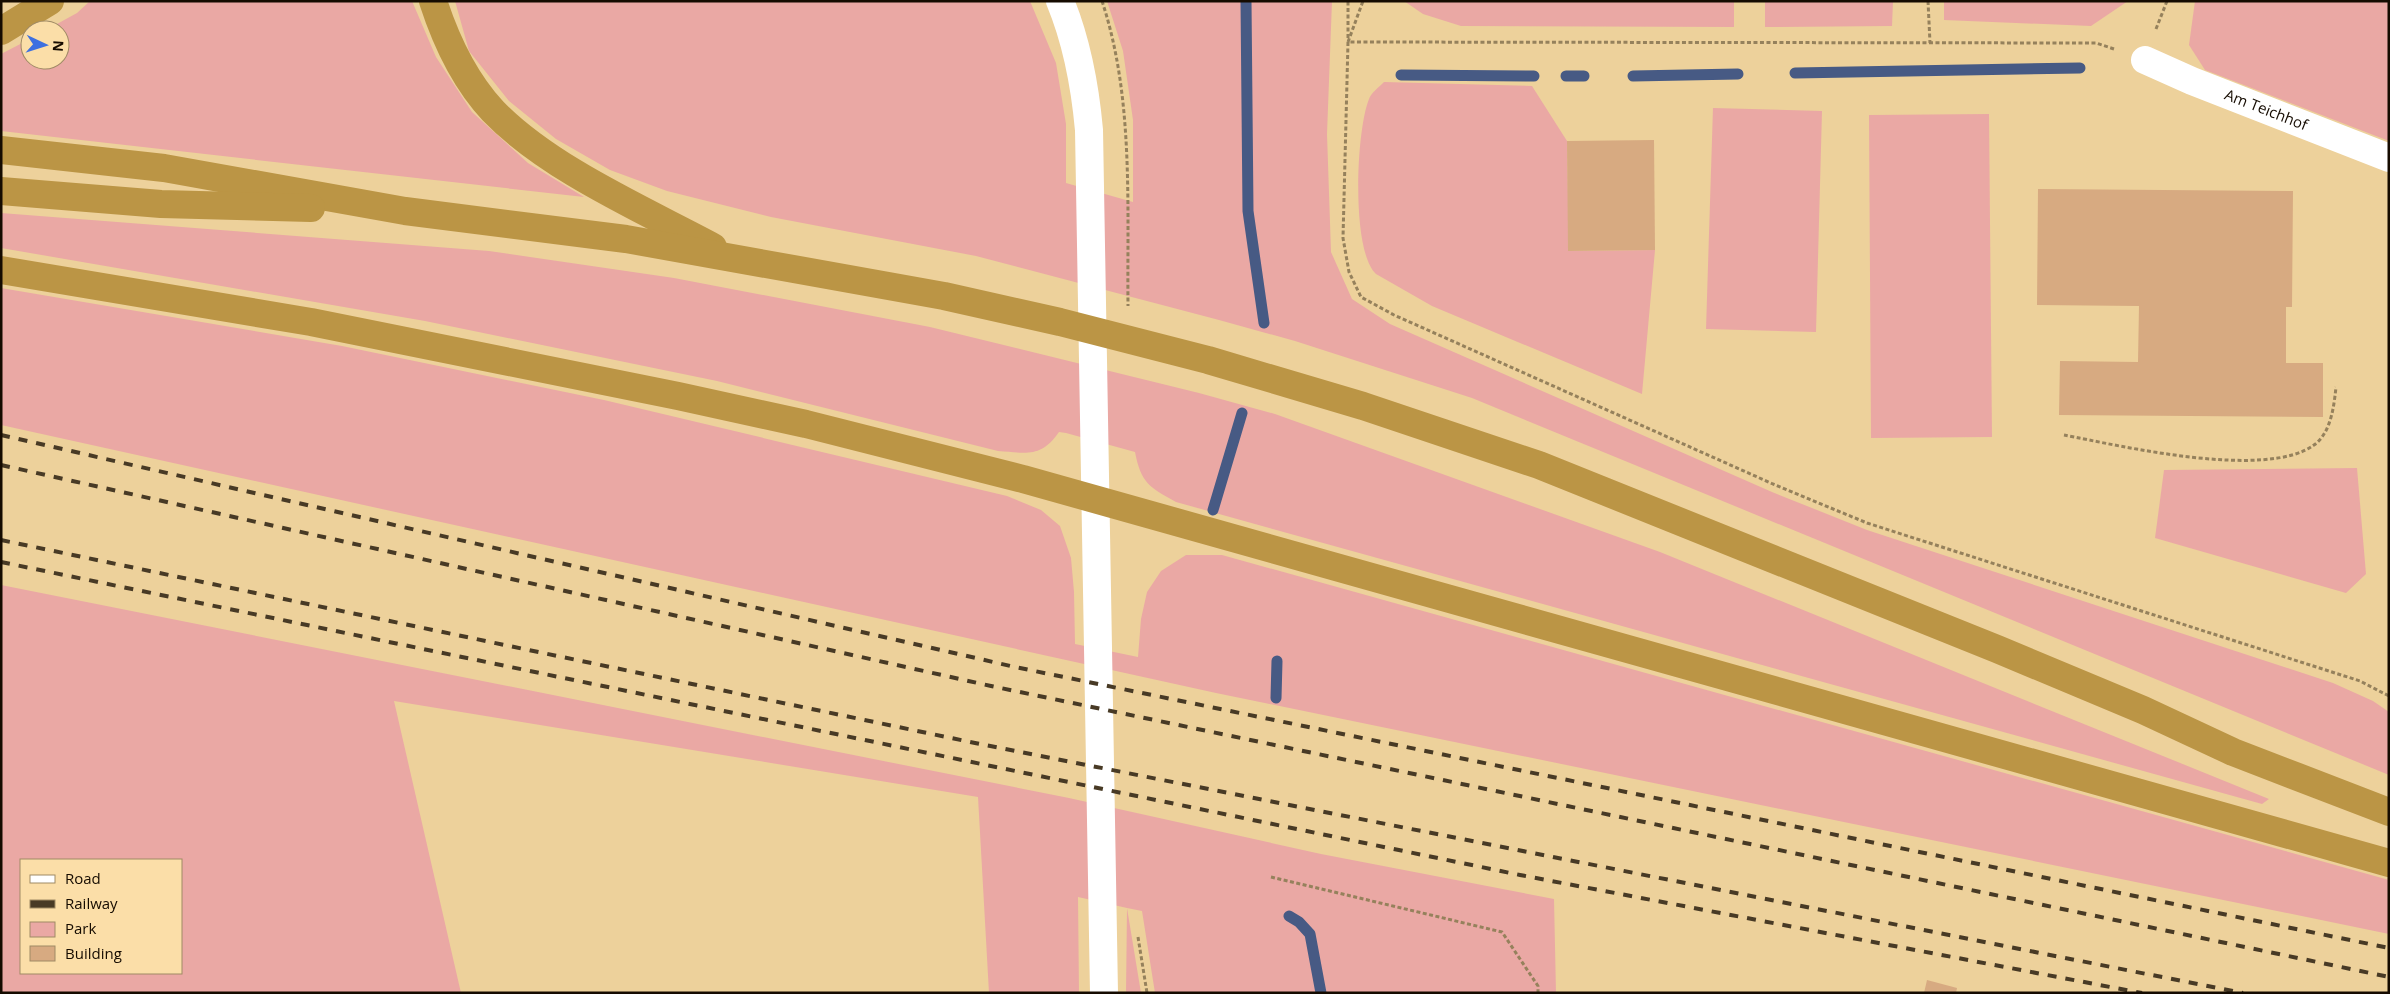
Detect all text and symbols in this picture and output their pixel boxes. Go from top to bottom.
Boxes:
north arrow [20,20,70,70]
text: N [49,40,68,52]
street label: Am Teichhof [2222,84,2312,135]
legend [20,859,182,974]
text: Road [65,868,101,888]
text: Railway [65,893,118,913]
text: Park [65,918,96,938]
text: Building [65,943,122,963]

